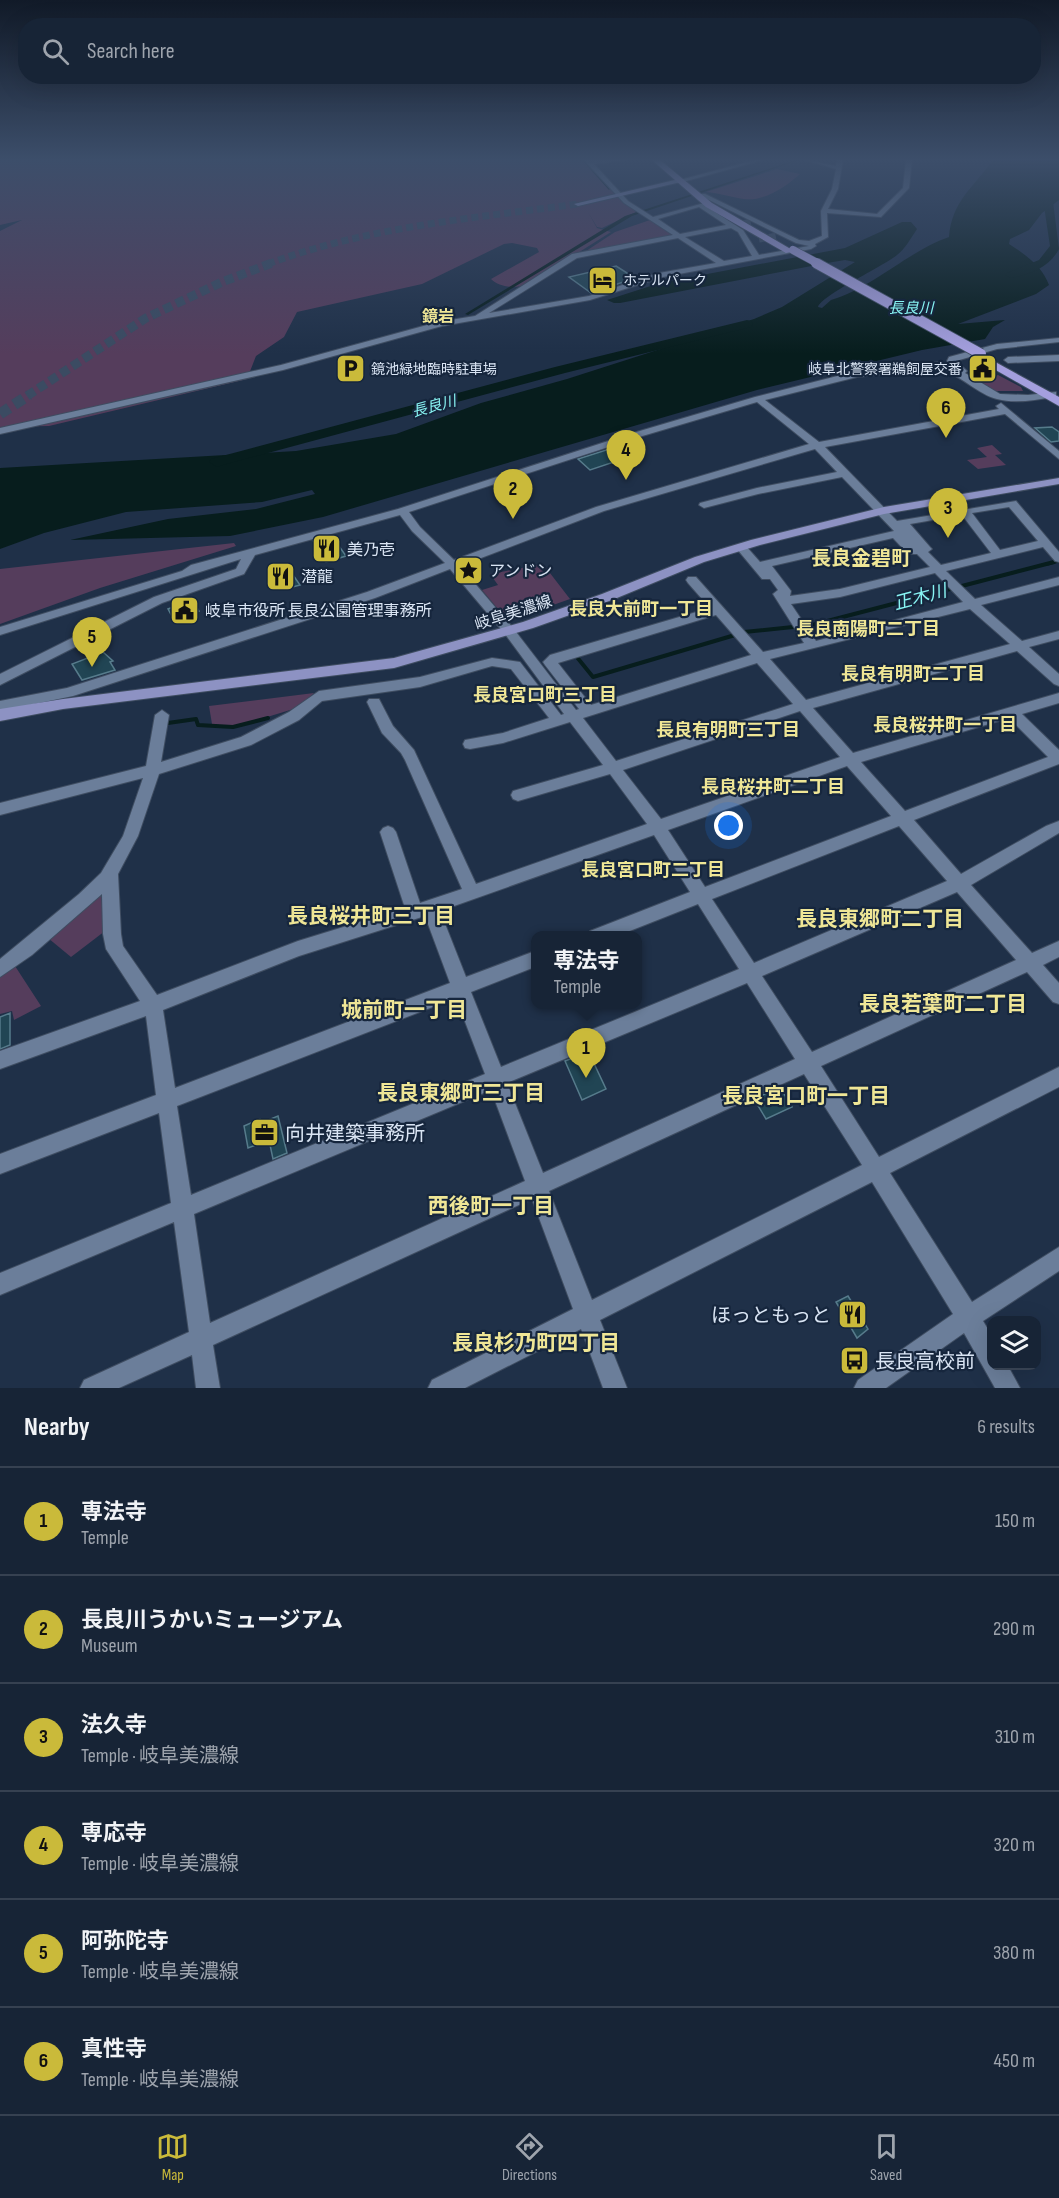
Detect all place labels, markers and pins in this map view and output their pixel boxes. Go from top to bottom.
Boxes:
hotel icon: ホテルパーク [586,264,618,296]
place label: ホテルパーク [623,272,707,289]
parking icon: 鏡池緑地臨時駐車場 [334,353,366,385]
public building icon: 岐阜北警察署鵜飼屋交番 [967,353,999,385]
place label: 鏡池緑地臨時駐車場 [371,361,497,378]
place label: 岐阜北警察署鵜飼屋交番 [808,361,962,378]
pin: 6 [926,388,966,438]
pin: 4 [606,430,646,480]
pin: 2 [494,470,532,519]
pin: 3 [928,488,968,538]
restaurant icon: 美乃壱 [310,533,342,565]
place label: 美乃壱 [347,541,395,560]
place icon: アンドン [452,554,484,586]
restaurant icon: 潜龍 [264,560,296,592]
place label: アンドン [489,562,552,581]
place label: 潜龍 [301,568,333,587]
public building icon: 岐阜市役所 長良公園管理事務所 [168,594,200,626]
place label: 岐阜市役所 長良公園管理事務所 [205,602,432,621]
pin: 5 [72,618,112,667]
pin: 1 [566,1028,606,1078]
office icon: 向井建築事務所 [248,1117,280,1149]
place label: 向井建築事務所 [285,1122,425,1146]
restaurant icon: ほっともっと [836,1299,868,1331]
place label: ほっともっと [711,1304,831,1328]
bus stop icon: 長良高校前 [838,1345,870,1377]
place label: 長良高校前 [875,1350,975,1374]

